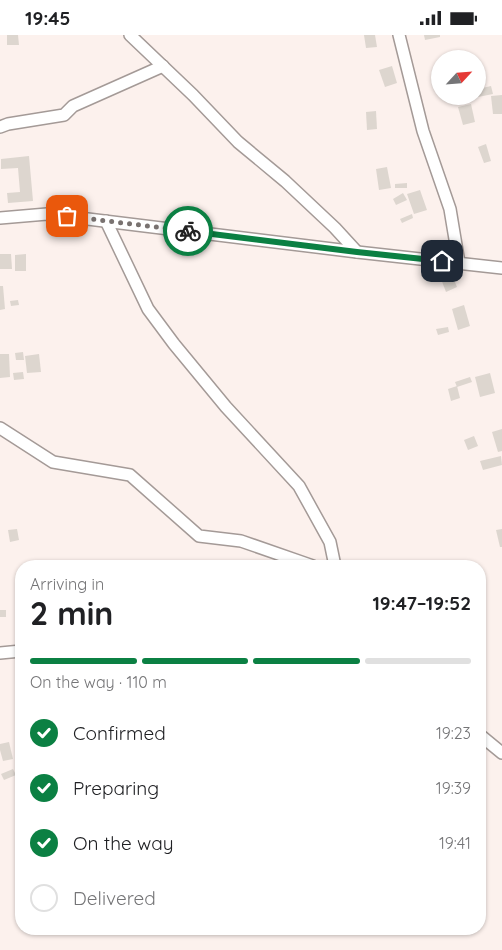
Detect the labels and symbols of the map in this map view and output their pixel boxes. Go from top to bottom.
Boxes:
north arrow [431,50,486,105]
pin [46,195,88,237]
courier [163,206,213,256]
pin [421,240,463,282]

